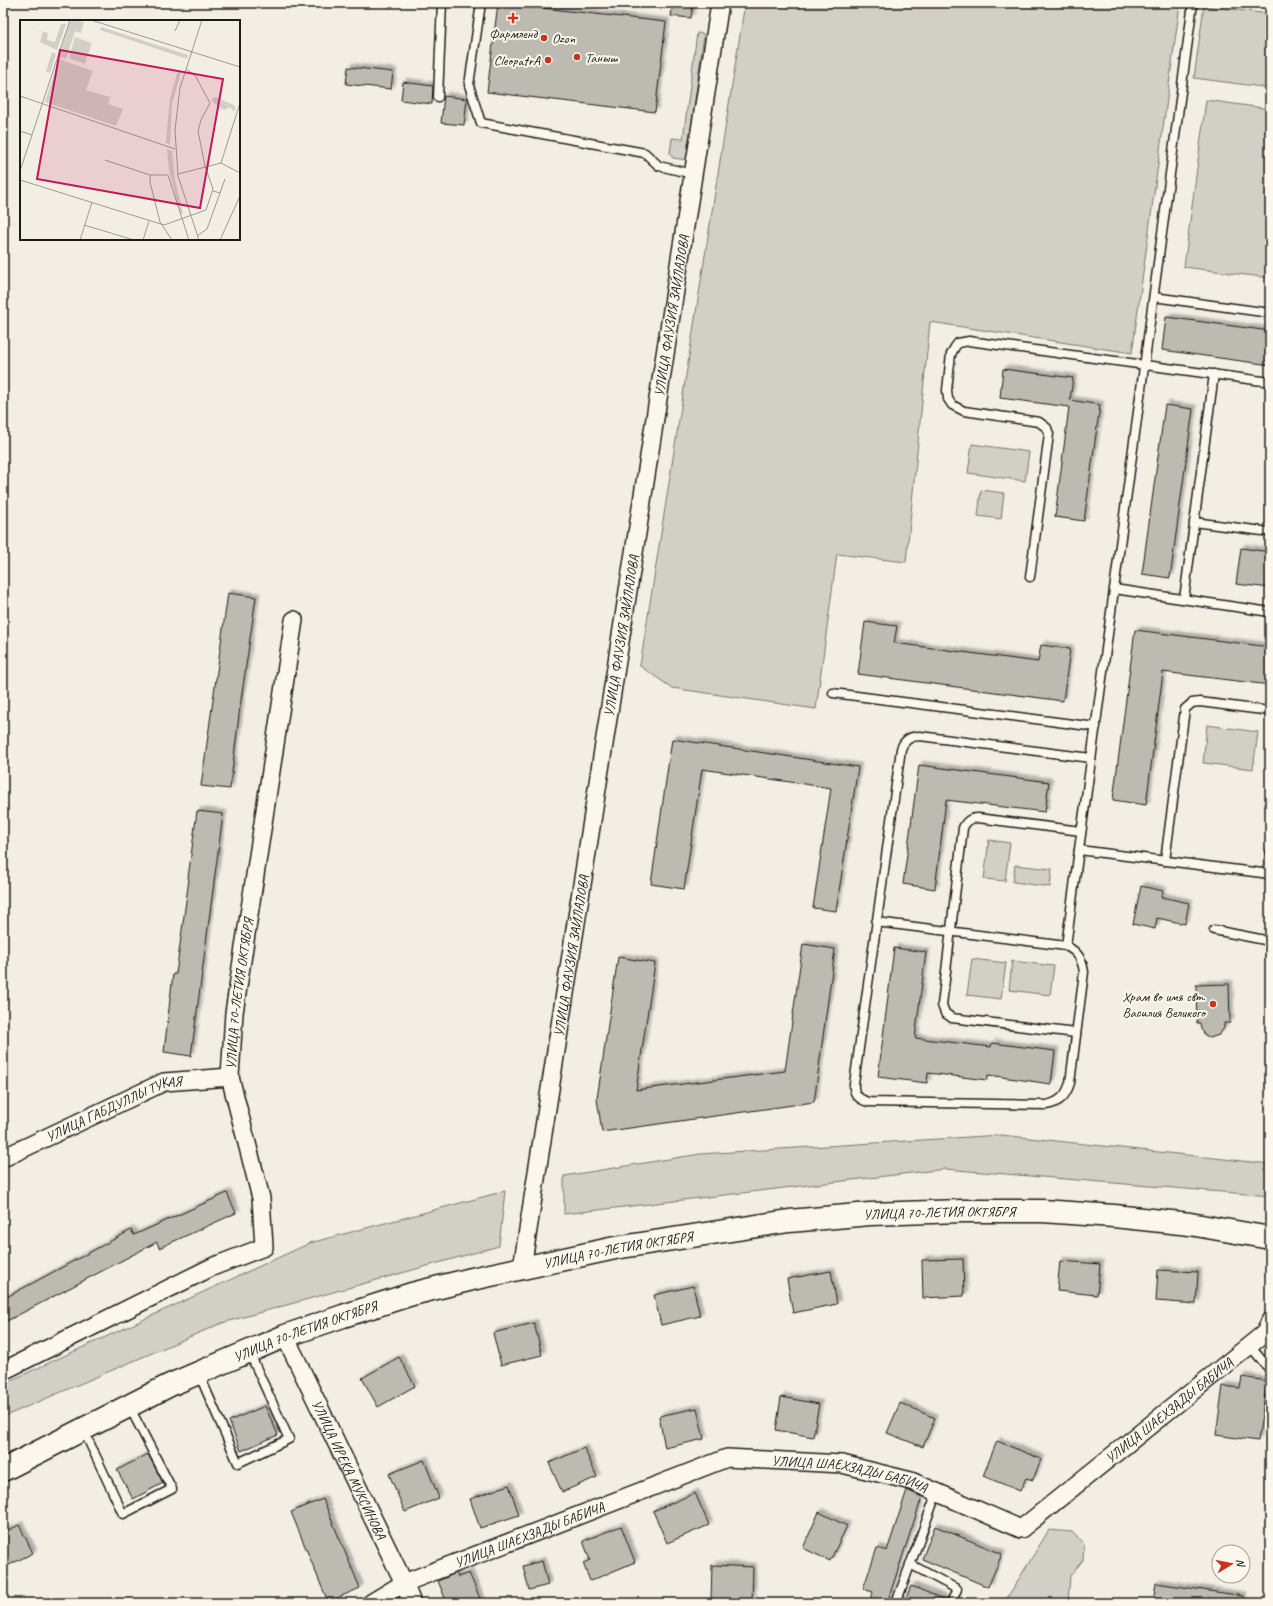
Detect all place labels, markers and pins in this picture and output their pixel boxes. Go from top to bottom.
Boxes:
marker: Фармленд [508,13,518,23]
place label: Фармленд [489,25,539,42]
place label: Ozon [552,30,576,47]
marker: Ozon [539,33,549,43]
place label: Таныш [585,49,618,66]
place label: CleopatrA [494,52,541,69]
marker: Таныш [572,52,582,62]
marker: CleopatrA [543,55,553,65]
place label: Храм во имя свт. Василия Великого [1122,988,1207,1021]
marker: Храм во имя свт. Василия Великого [1208,999,1218,1009]

